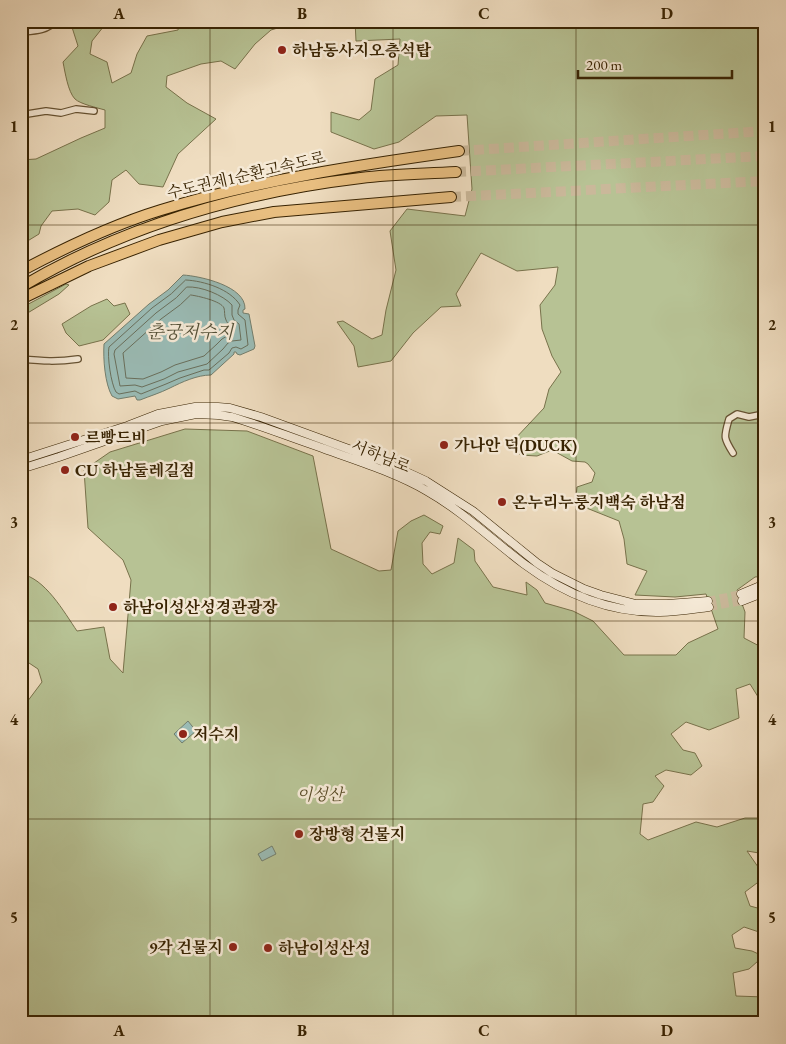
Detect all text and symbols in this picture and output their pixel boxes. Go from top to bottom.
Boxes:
text: A [112,3,125,24]
text: B [297,3,307,24]
text: C [478,3,490,24]
text: D [661,3,673,24]
place label: 하남동사지오층석탑 [292,40,432,61]
marker: 하남동사지오층석탑 [276,44,288,56]
scale bar [578,48,732,80]
text: 200 m [586,55,623,74]
text: 1 [10,116,18,137]
text: 1 [768,116,776,137]
street label: 수도권제1순환고속도로 [165,146,328,203]
text: 2 [10,314,19,335]
text: 2 [768,314,777,335]
water label: 춘궁저수지 [147,320,235,343]
place label: 르빵드비 [85,427,147,448]
marker: 르빵드비 [69,431,81,443]
street label: 서하남로 [348,435,414,478]
place label: 가나안 덕(DUCK) [454,435,577,456]
marker: 가나안 덕(DUCK) [438,439,450,451]
place label: CU 하남둘레길점 [75,460,195,481]
marker: CU 하남둘레길점 [59,464,71,476]
place label: 온누리누룽지백숙 하남점 [512,492,686,513]
marker: 온누리누룽지백숙 하남점 [496,496,508,508]
text: 3 [10,512,18,533]
text: 3 [768,512,776,533]
place label: 하남이성산성경관광장 [123,597,278,618]
marker: 하남이성산성경관광장 [107,601,119,613]
text: 4 [10,709,19,730]
text: 4 [768,709,777,730]
place label: 저수지 [193,724,239,745]
marker: 저수지 [177,728,189,740]
park label: 이성산 [297,784,346,805]
place label: 장방형 건물지 [309,824,406,845]
marker: 장방형 건물지 [293,828,305,840]
text: 5 [10,907,18,928]
text: 5 [768,907,776,928]
place label: 9각 건물지 [149,937,223,958]
place label: 하남이성산성 [278,938,371,959]
marker: 9각 건물지 [227,941,239,953]
marker: 하남이성산성 [262,942,274,954]
text: A [112,1020,125,1041]
text: B [297,1020,307,1041]
text: C [478,1020,490,1041]
text: D [661,1020,673,1041]

